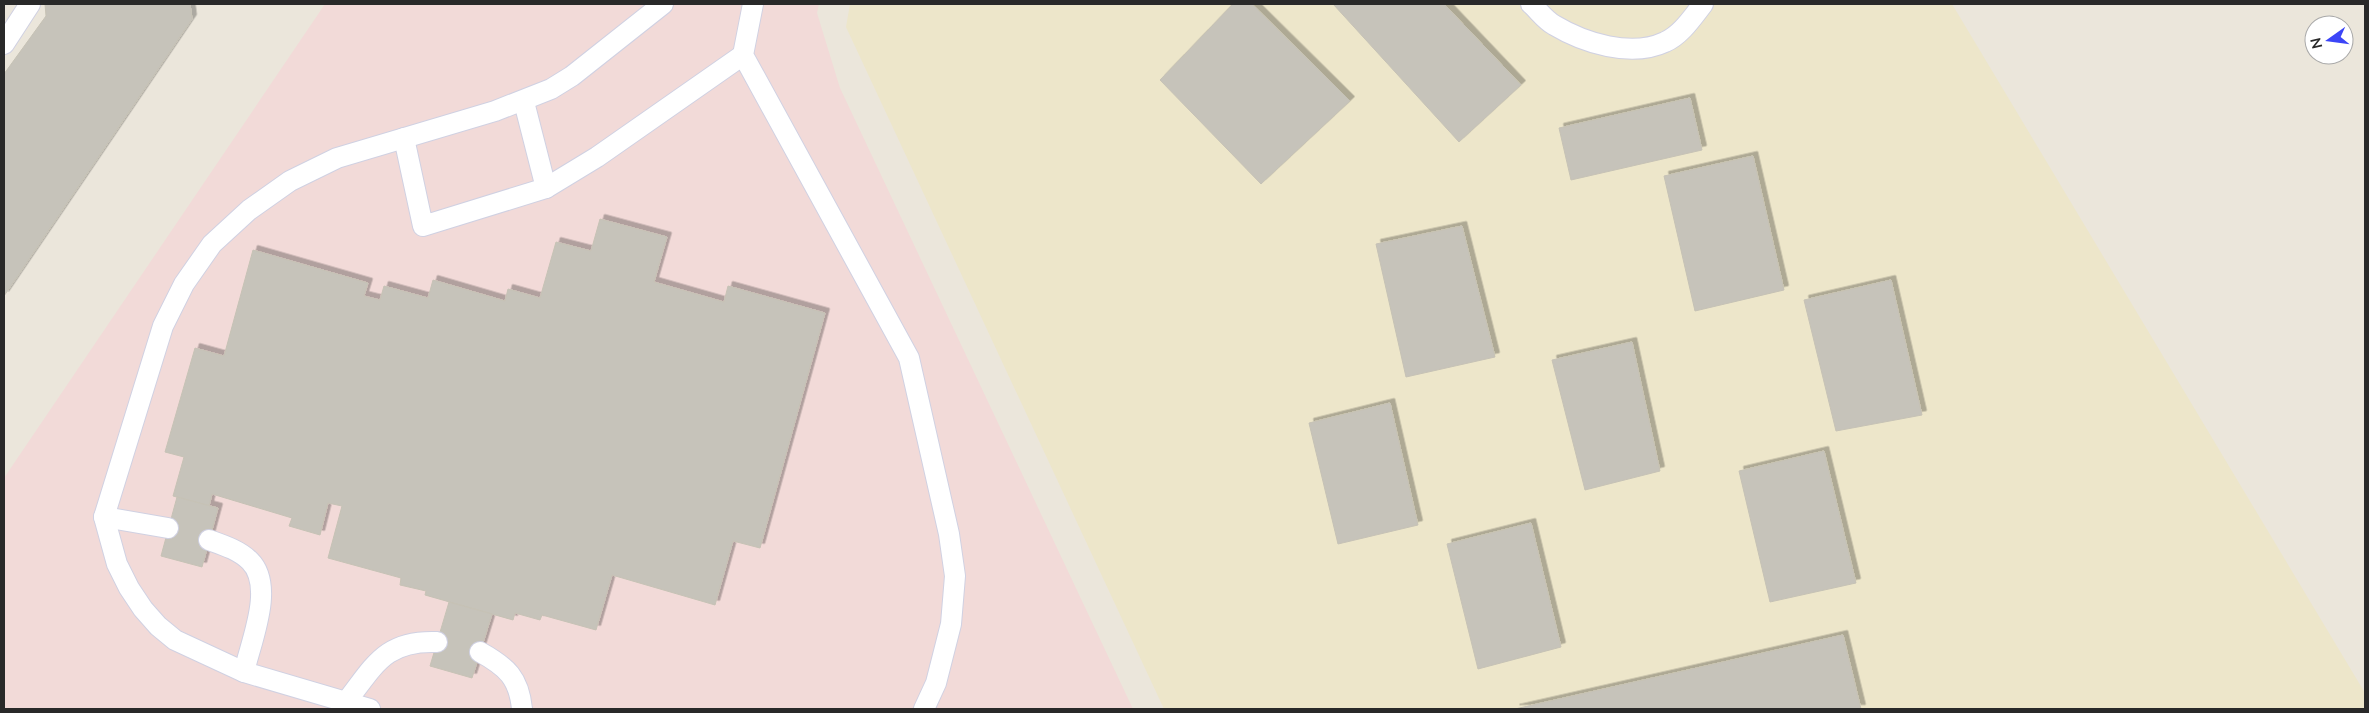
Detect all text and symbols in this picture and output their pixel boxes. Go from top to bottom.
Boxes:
north arrow [2304,15,2354,65]
text: N [2306,36,2325,51]

